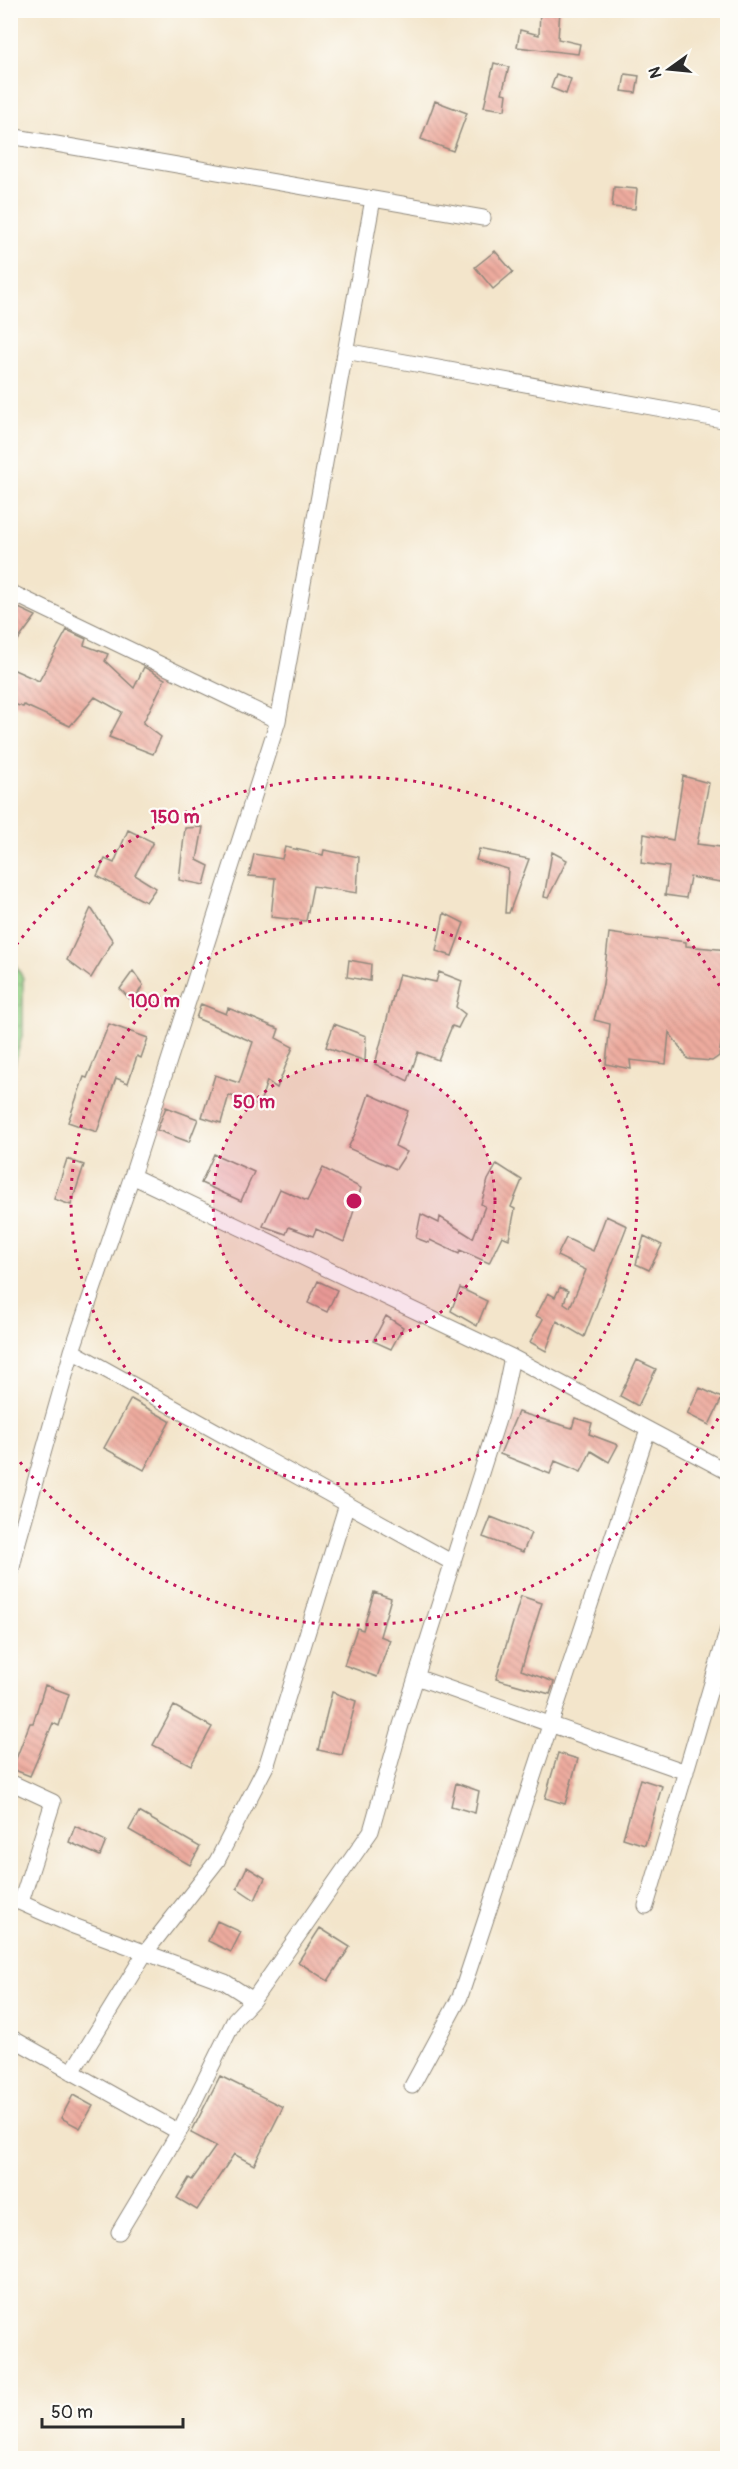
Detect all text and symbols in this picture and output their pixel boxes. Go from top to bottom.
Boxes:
north arrow [639,39,699,99]
text: N [644,65,667,80]
text: 150 m [151,806,200,829]
text: 100 m [128,990,180,1013]
text: 50 m [233,1091,275,1114]
centre of rings [344,1191,364,1211]
scale bar [42,2391,183,2429]
text: 50 m [51,2401,93,2424]

